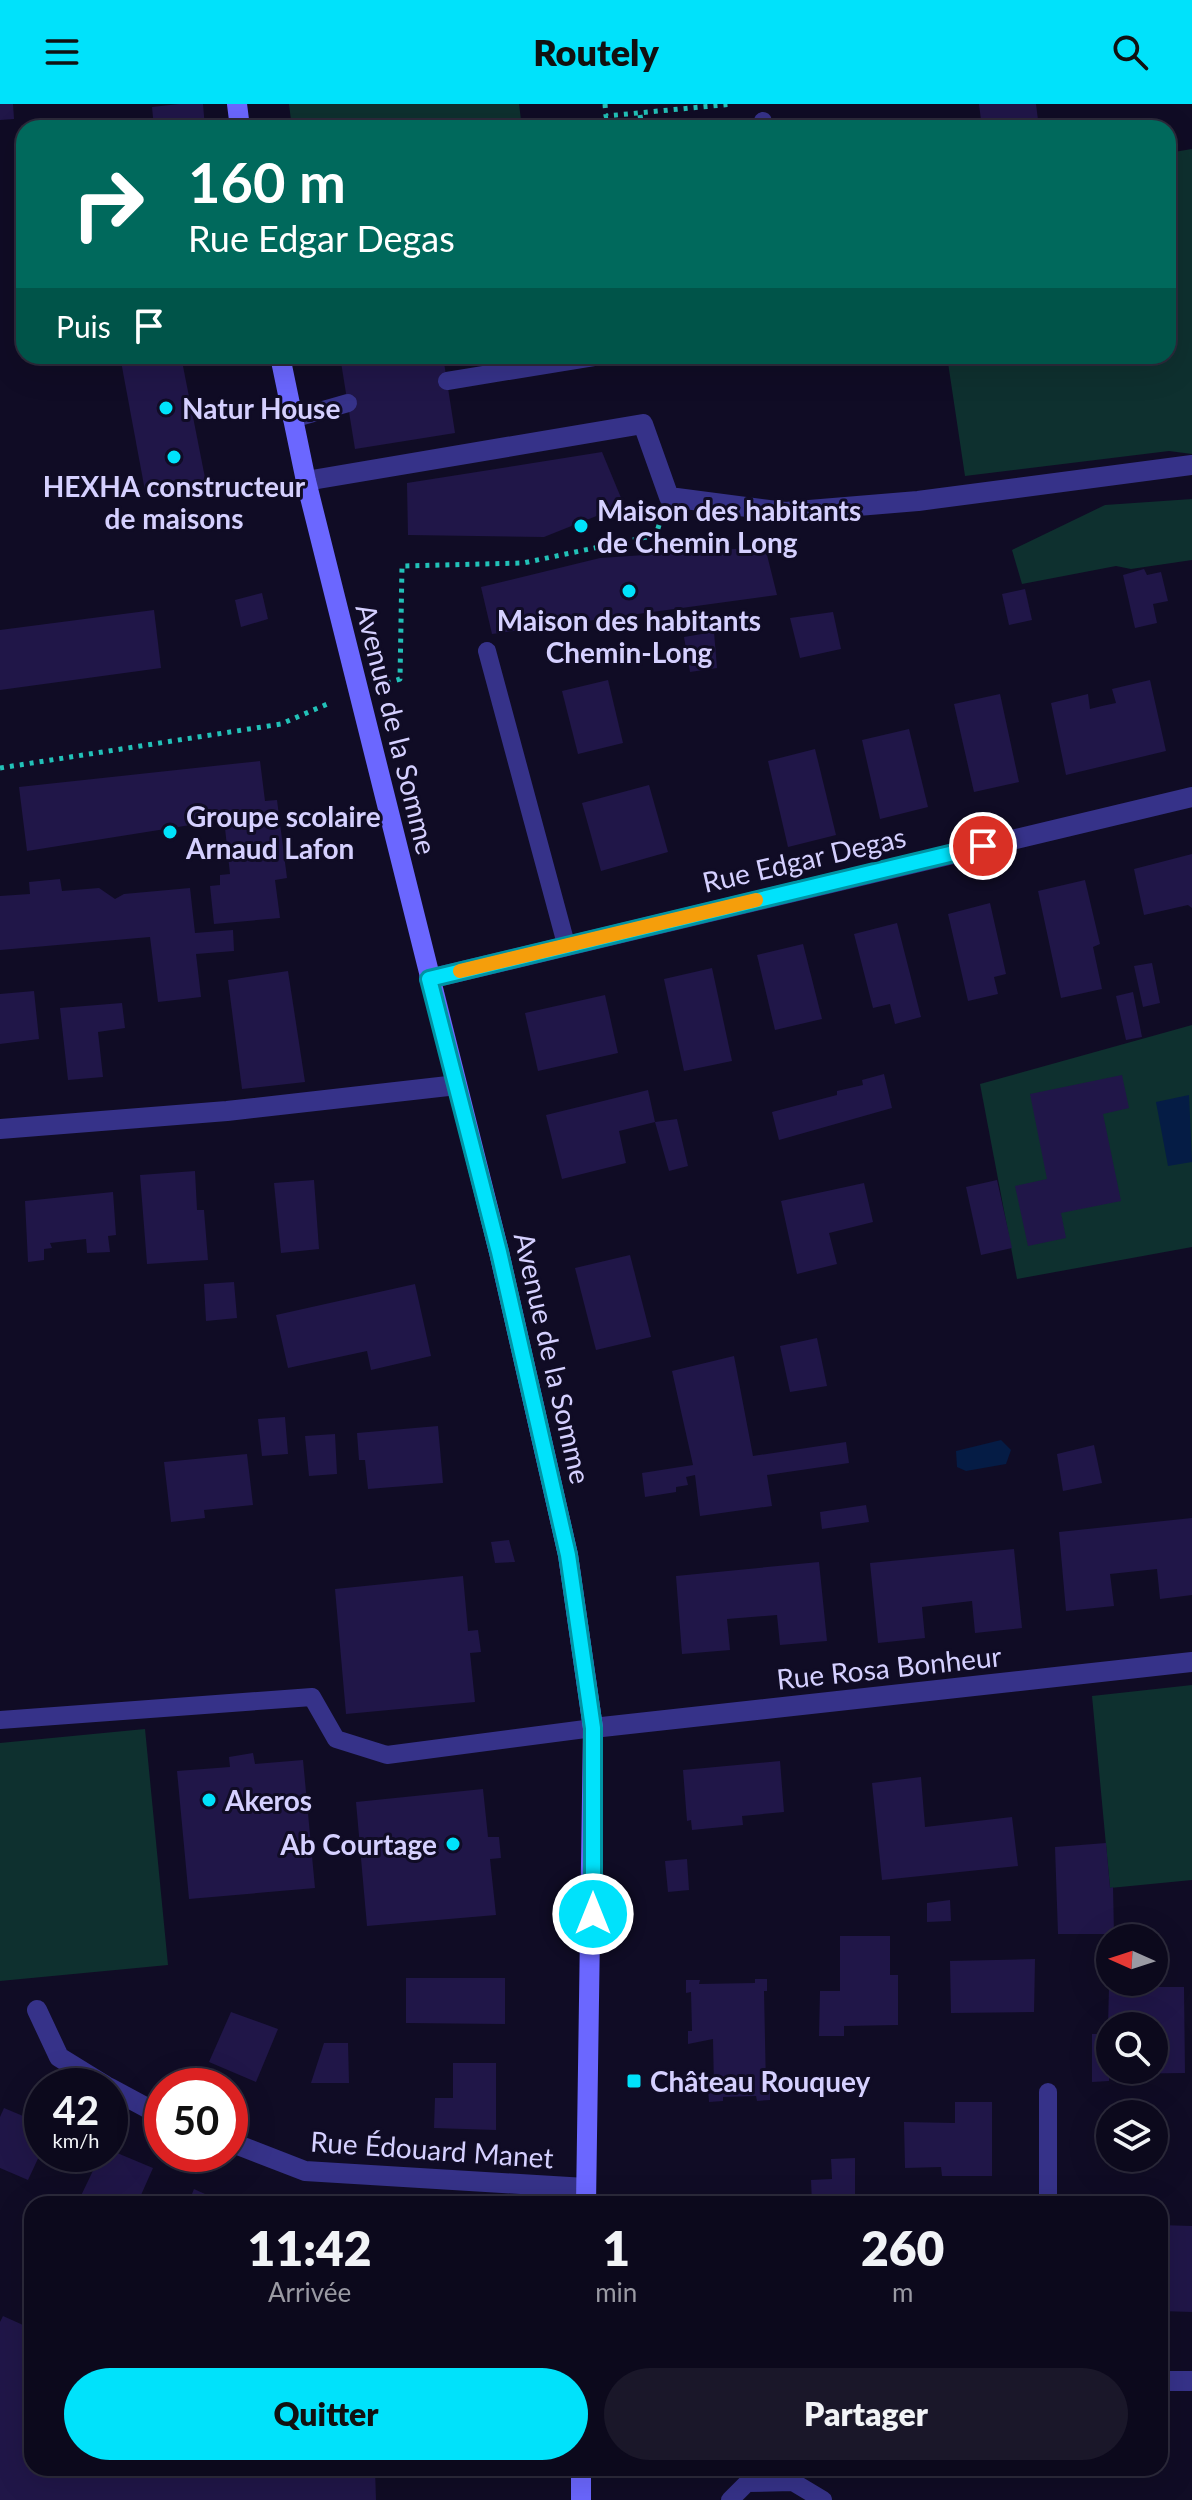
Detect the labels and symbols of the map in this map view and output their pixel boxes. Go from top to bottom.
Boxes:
place label: Natur House [182,391,340,425]
marker: Natur House [157,399,175,417]
marker: HEXHA constructeur de maisons [165,448,183,466]
place label: HEXHA constructeur de maisons [43,469,306,535]
place label: Maison des habitants de Chemin Long [597,493,861,559]
marker: Maison des habitants de Chemin Long [572,517,590,535]
marker: Maison des habitants Chemin-Long [620,582,638,600]
street label: Avenue de la Somme [349,600,445,858]
place label: Maison des habitants Chemin-Long [497,603,761,669]
place label: Groupe scolaire Arnaud Lafon [185,799,381,865]
pin [949,812,1017,880]
street label: Rue Edgar Degas [699,819,909,899]
marker: Groupe scolaire Arnaud Lafon [161,823,179,841]
street label: Avenue de la Somme [508,1229,598,1487]
street label: Rue Rosa Bonheur [775,1638,1003,1696]
place label: Akeros [224,1783,312,1817]
marker: Akeros [200,1791,218,1809]
place label: Ab Courtage [279,1827,437,1861]
marker: Ab Courtage [444,1835,462,1853]
position arrow [551,1872,635,1956]
north arrow [1096,1924,1168,1996]
place label: Château Rouquey [650,2064,871,2098]
speed limit sign: 50 [144,2068,248,2172]
marker: Château Rouquey [625,2072,643,2090]
street label: Rue Édouard Manet [309,2124,555,2174]

